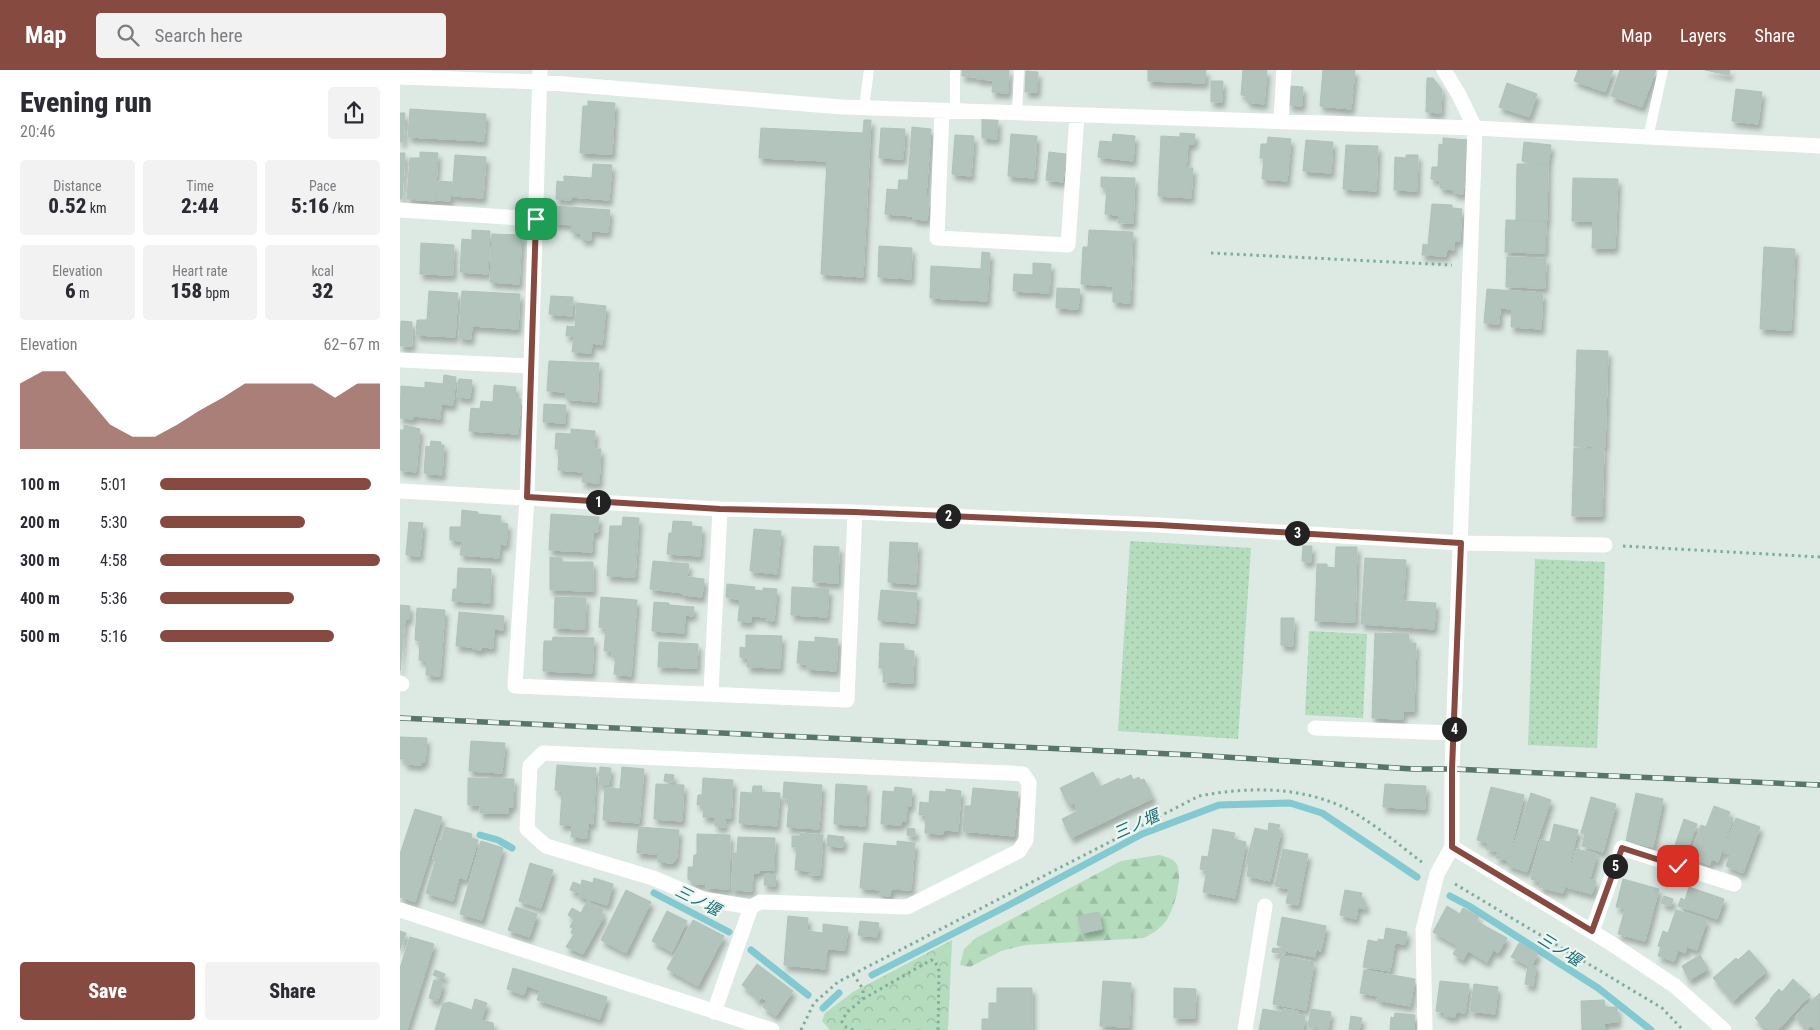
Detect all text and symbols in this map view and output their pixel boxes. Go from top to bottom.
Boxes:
search box [96,13,446,58]
text: Map [25,21,66,49]
icon: search [114,21,142,49]
text: Search here [154,24,243,47]
text: Map [1621,25,1652,46]
text: Layers [1680,25,1727,46]
text: Share [1755,25,1795,46]
text: Evening run [20,86,152,119]
button: share [328,87,380,139]
text: 20:46 [20,122,55,141]
text: Distance [53,178,101,194]
text: Time [186,178,214,194]
text: Pace [309,178,336,194]
text: 0.52 [48,194,86,218]
text: 2:44 [181,194,219,218]
text: 5:16 [291,194,329,218]
pin [515,198,557,240]
text: km [86,200,107,216]
text: /km [329,200,354,216]
icon: arrive [522,205,550,233]
text: Elevation [52,263,103,279]
text: Heart rate [172,263,228,279]
text: kcal [311,263,334,279]
text: 6 [65,279,76,303]
text: 158 [170,279,202,303]
text: 32 [312,279,333,303]
text: m [76,285,90,301]
text: bpm [202,285,230,301]
text: Elevation [20,335,78,354]
text: 62–67 m [324,335,380,354]
text: 100 m [20,475,60,494]
text: 5:01 [100,475,127,494]
pin: 1 [586,490,610,514]
text: 1 [595,494,602,510]
pin: 2 [936,504,960,528]
text: 2 [945,508,952,524]
text: 200 m [20,513,60,532]
text: 5:30 [100,513,127,532]
pin: 3 [1284,520,1310,546]
text: 3 [1294,525,1301,541]
text: 300 m [20,551,60,570]
text: 4:58 [100,551,127,570]
text: 400 m [20,589,60,608]
text: 5:36 [100,589,127,608]
text: 500 m [20,627,60,646]
text: 5:16 [100,627,127,646]
pin: 4 [1442,716,1466,742]
text: 4 [1451,721,1458,737]
water label: 三ノ堰 [1110,805,1165,843]
pin [1657,845,1699,887]
icon: check [1664,852,1692,880]
pin: 5 [1602,854,1628,878]
text: 5 [1612,858,1619,874]
water label: 三ノ堰 [672,881,726,921]
water label: 三ノ堰 [1534,929,1588,972]
button: Save [20,962,195,1020]
button: Share [205,962,380,1020]

